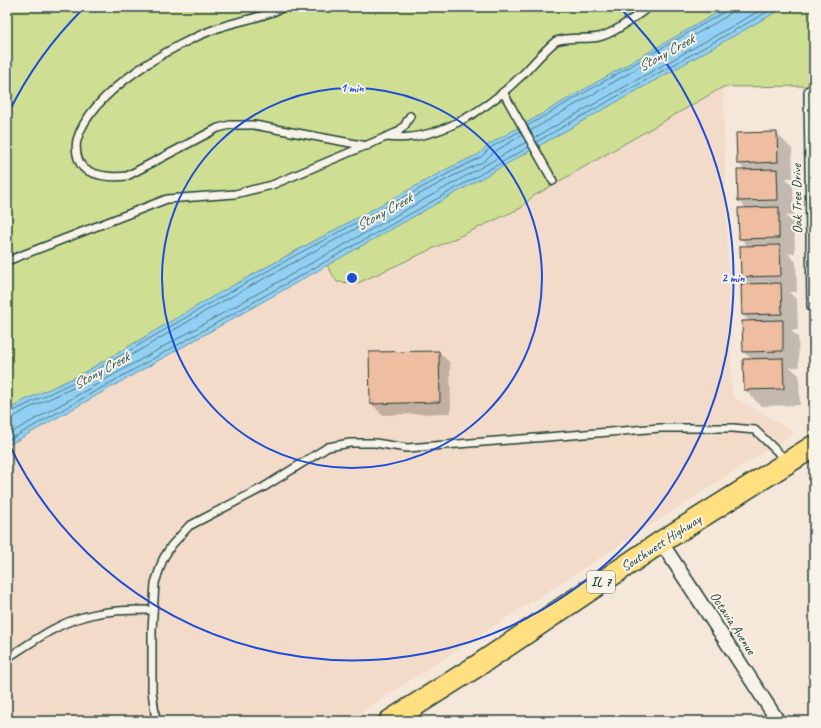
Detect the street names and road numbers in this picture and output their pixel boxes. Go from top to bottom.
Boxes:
street label: Oak Tree Drive [788,162,806,234]
street label: Southwest Highway [618,510,705,575]
road number: IL 7 [587,571,615,593]
street label: Octavia Avenue [706,589,760,659]

